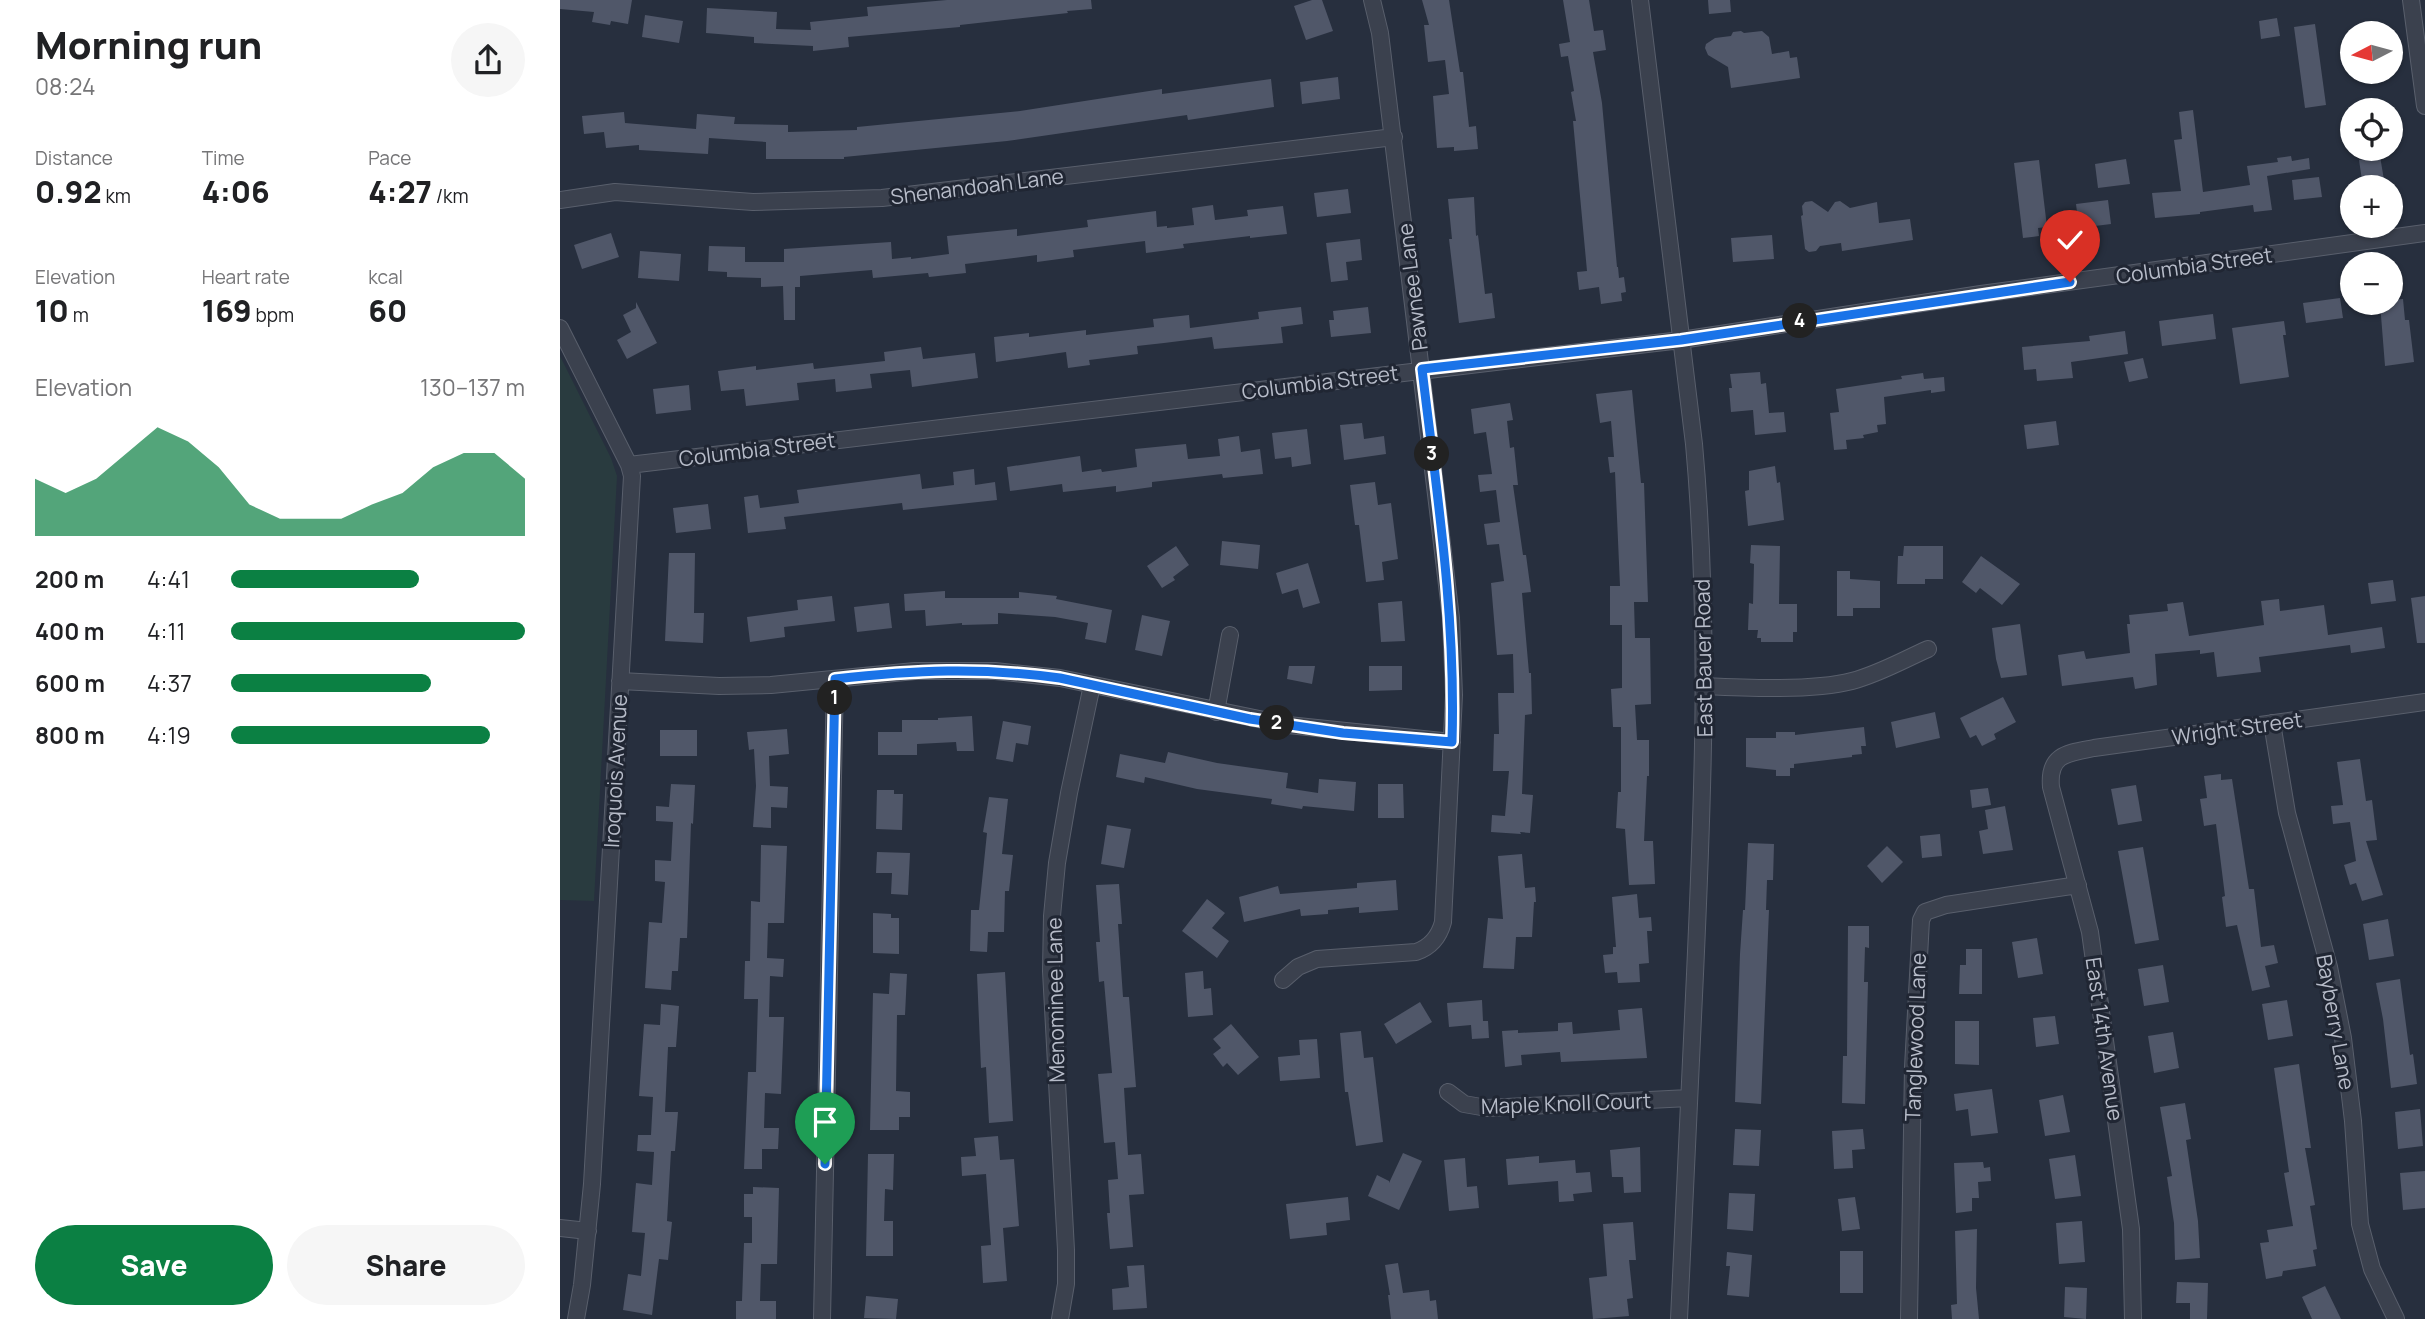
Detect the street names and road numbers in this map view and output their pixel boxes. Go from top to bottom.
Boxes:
street label: Shenandoah Lane [889,161,1065,211]
street label: Pawnee Lane [1390,222,1434,352]
street label: Columbia Street [2114,240,2274,290]
street label: Columbia Street [1240,359,1400,405]
street label: Columbia Street [677,426,837,472]
street label: East Bauer Road [1688,579,1718,737]
street label: Iroquois Avenue [597,693,633,849]
street label: Wright Street [2170,705,2304,751]
street label: Menominee Lane [1040,917,1070,1083]
street label: Tanglewood Lane [1898,952,1932,1122]
street label: Bayberry Lane [2310,952,2362,1092]
street label: East 14th Avenue [2080,955,2130,1123]
street label: Maple Knoll Court [1480,1086,1652,1120]

